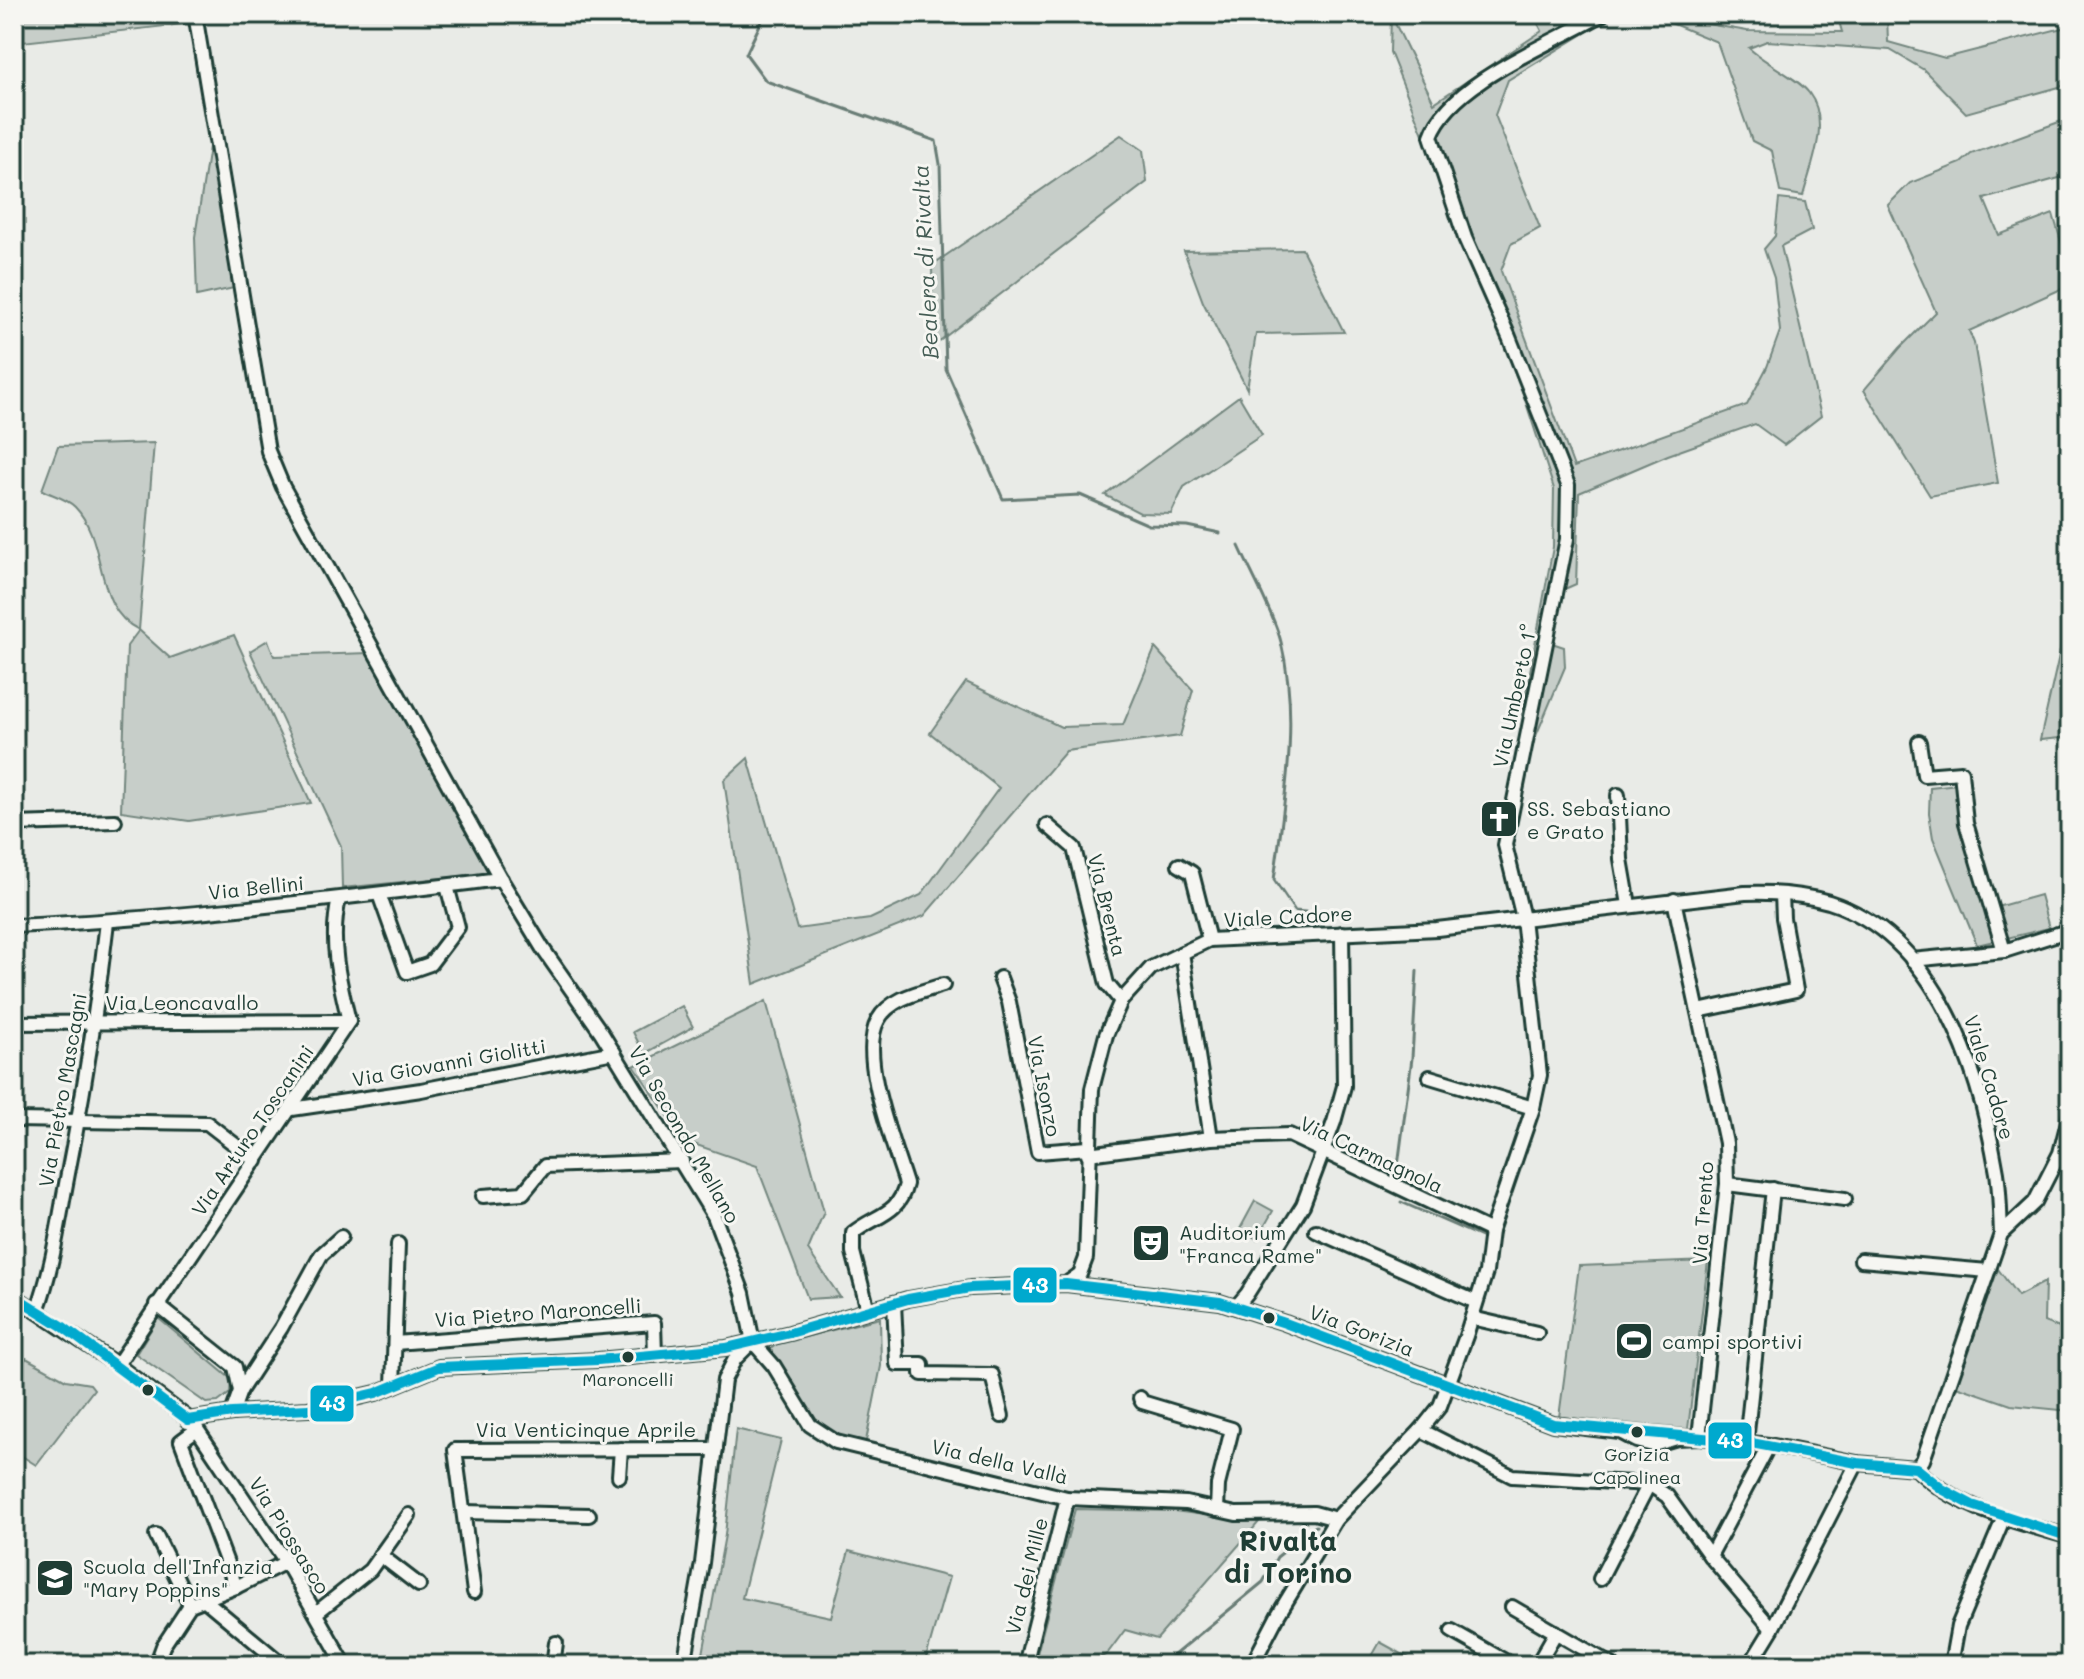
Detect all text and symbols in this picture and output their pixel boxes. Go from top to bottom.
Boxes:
water label: Bealera di Rivalta [905,164,945,360]
street label: Via Umberto 1° [1486,622,1542,770]
place label: SS. Sebastiano e Grato [1527,795,1671,844]
church icon: SS. Sebastiano e Grato [1478,798,1520,840]
street label: Via Brenta [1083,851,1133,959]
street label: Via Bellini [207,869,305,905]
street label: Viale Cadore [1223,900,1353,932]
street label: Via Leoncavallo [106,989,259,1015]
street label: Via Pietro Mascagni [32,991,92,1189]
street label: Viale Cadore [1959,1012,2021,1142]
street label: Via Giovanni Giolitti [350,1032,548,1092]
street label: Via Isonzo [1022,1033,1068,1139]
street label: Via Arturo Toscanini [185,1039,319,1221]
street label: Via Secondo Mellano [624,1041,747,1228]
street label: Via Carmagnola [1296,1109,1448,1199]
street label: Via Trento [1685,1161,1719,1265]
place label: Auditorium "Franca Rame" [1179,1219,1322,1268]
theatre icon: Auditorium "Franca Rame" [1130,1222,1172,1264]
line badge: 43 [1012,1266,1058,1304]
text: 43 [1021,1270,1049,1299]
street label: Via Pietro Maroncelli [434,1292,642,1332]
street label: Via Gorizia [1306,1298,1418,1362]
unlabelled marker [1261,1310,1277,1326]
sports icon: campi sportivi [1613,1320,1655,1362]
place label: campi sportivi [1662,1328,1803,1354]
marker: Maroncelli [620,1349,636,1365]
place label: Maroncelli [582,1367,674,1391]
unlabelled marker [140,1382,156,1398]
line badge: 43 [309,1384,355,1423]
text: 43 [318,1388,346,1417]
street label: Via Venticinque Aprile [476,1416,696,1442]
line badge: 43 [1707,1421,1753,1460]
marker: Gorizia Capolinea [1629,1424,1645,1440]
text: 43 [1716,1425,1744,1454]
street label: Via della Vallà [929,1433,1071,1489]
place label: Gorizia Capolinea [1593,1442,1681,1489]
street label: Via Piossasco [244,1472,336,1599]
street label: Via dei Mille [999,1515,1053,1637]
district label: Rivalta di Torino [1224,1522,1352,1590]
place label: Scuola dell'Infanzia "Mary Poppins" [83,1553,273,1602]
school or university icon: Scuola dell'Infanzia "Mary Poppins" [34,1557,76,1599]

